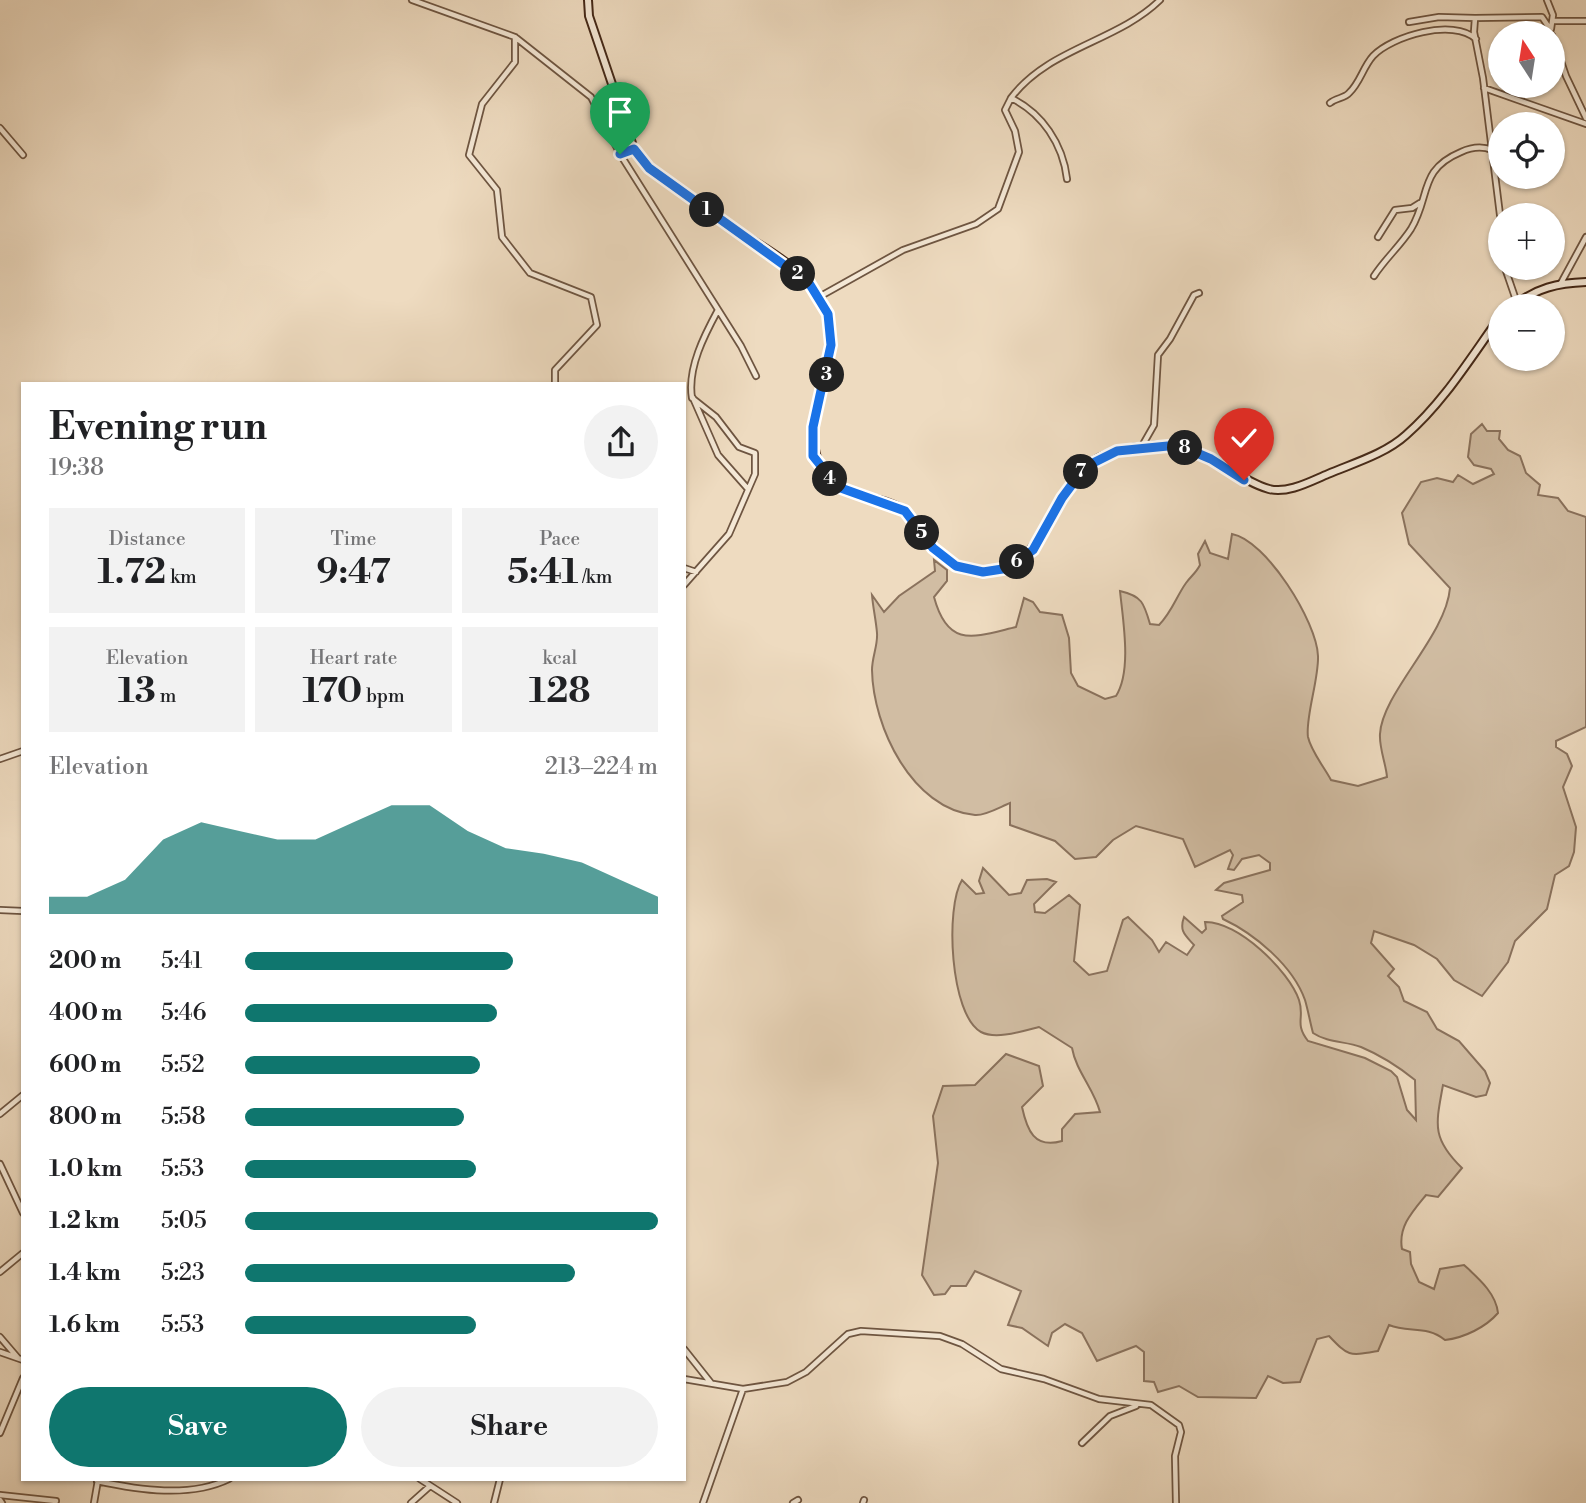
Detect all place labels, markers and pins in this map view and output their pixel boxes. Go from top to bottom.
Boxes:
pin [590,82,650,154]
pin: 1 [690,192,724,228]
pin: 2 [780,256,816,292]
pin: 3 [810,358,844,392]
pin [1214,408,1274,480]
pin: 8 [1168,430,1202,466]
pin: 7 [1064,454,1098,490]
pin: 4 [812,462,848,496]
pin: 5 [904,516,940,550]
pin: 6 [1000,544,1034,580]

